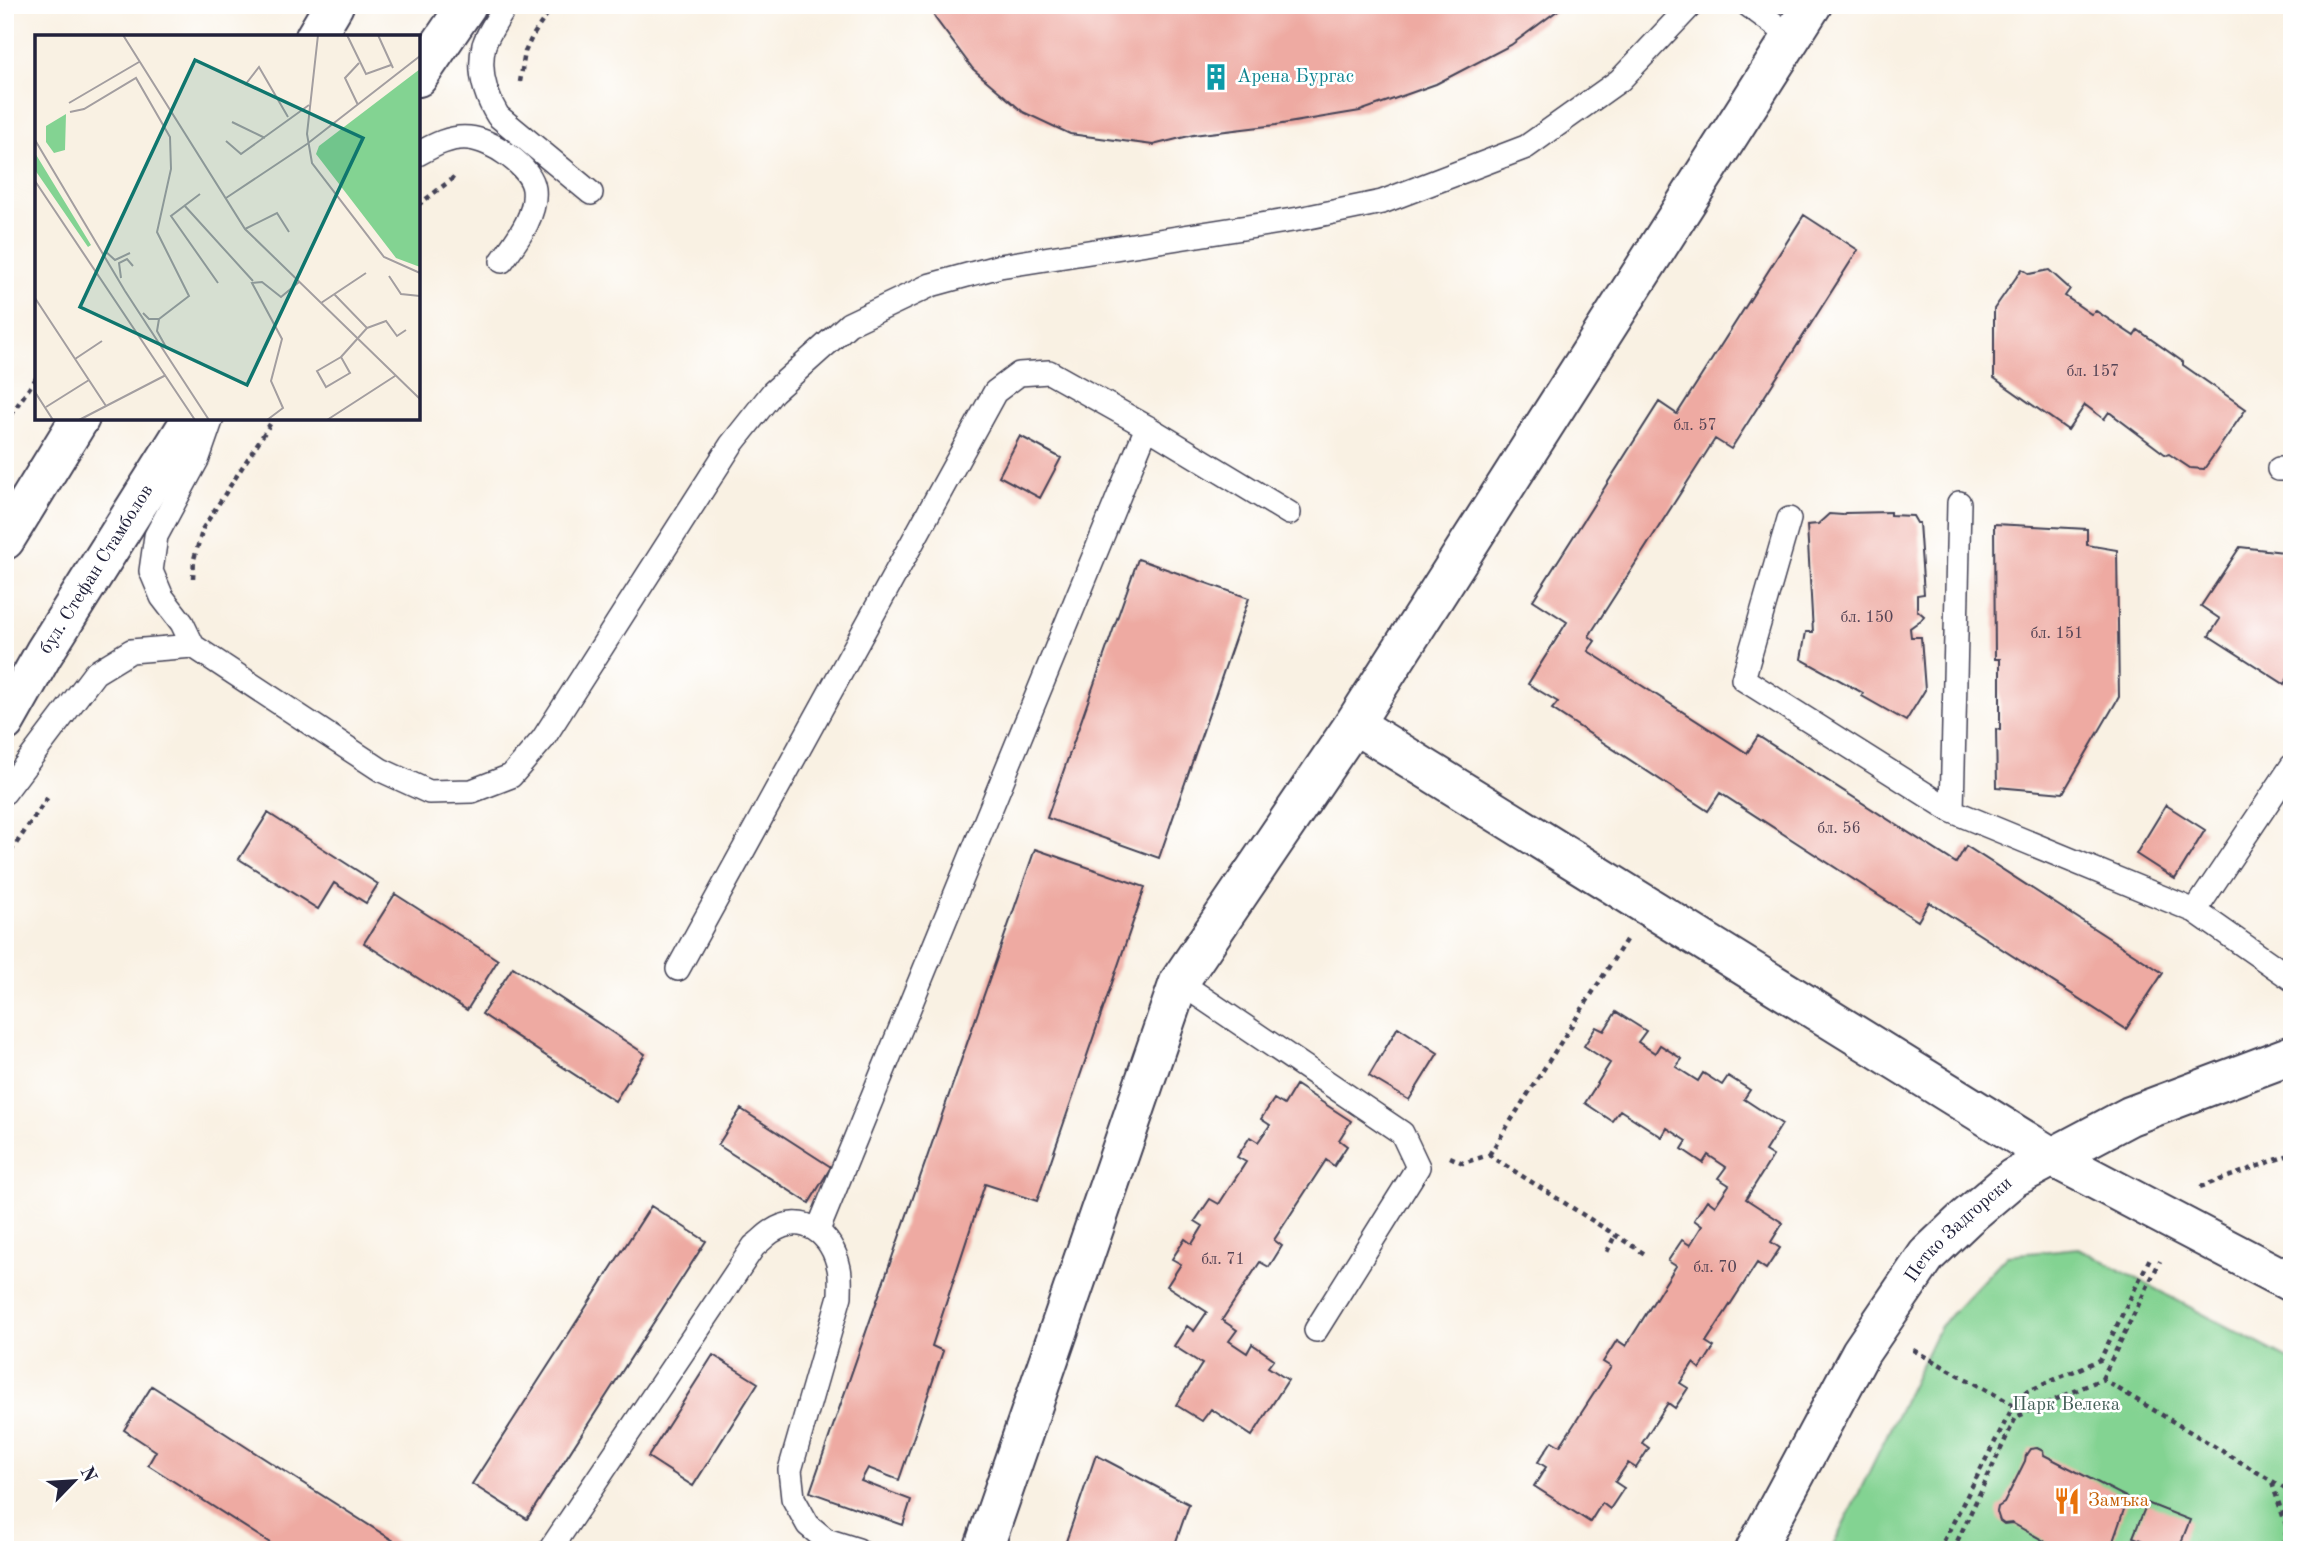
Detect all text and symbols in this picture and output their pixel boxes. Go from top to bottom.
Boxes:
inset map [35,35,420,420]
building icon: Арена Бургас [1201,62,1231,92]
place label: Арена Бургас [1237,68,1354,87]
house number: бл. 157 [2067,364,2119,380]
house number: бл. 57 [1673,418,1717,434]
street label: бул. Стефан Стамболов [36,481,157,657]
house number: бл. 150 [1841,610,1893,626]
house number: бл. 151 [2031,626,2083,642]
house number: бл. 56 [1817,821,1861,837]
street label: Петко Задгорски [1902,1174,2016,1286]
house number: бл. 71 [1201,1252,1245,1268]
house number: бл. 70 [1693,1260,1737,1276]
park label: Парк Велека [2012,1396,2121,1415]
north arrow [38,1446,108,1516]
text: N [75,1464,99,1486]
restaurant icon: Замъка [2052,1486,2082,1516]
place label: Замъка [2088,1492,2150,1511]

